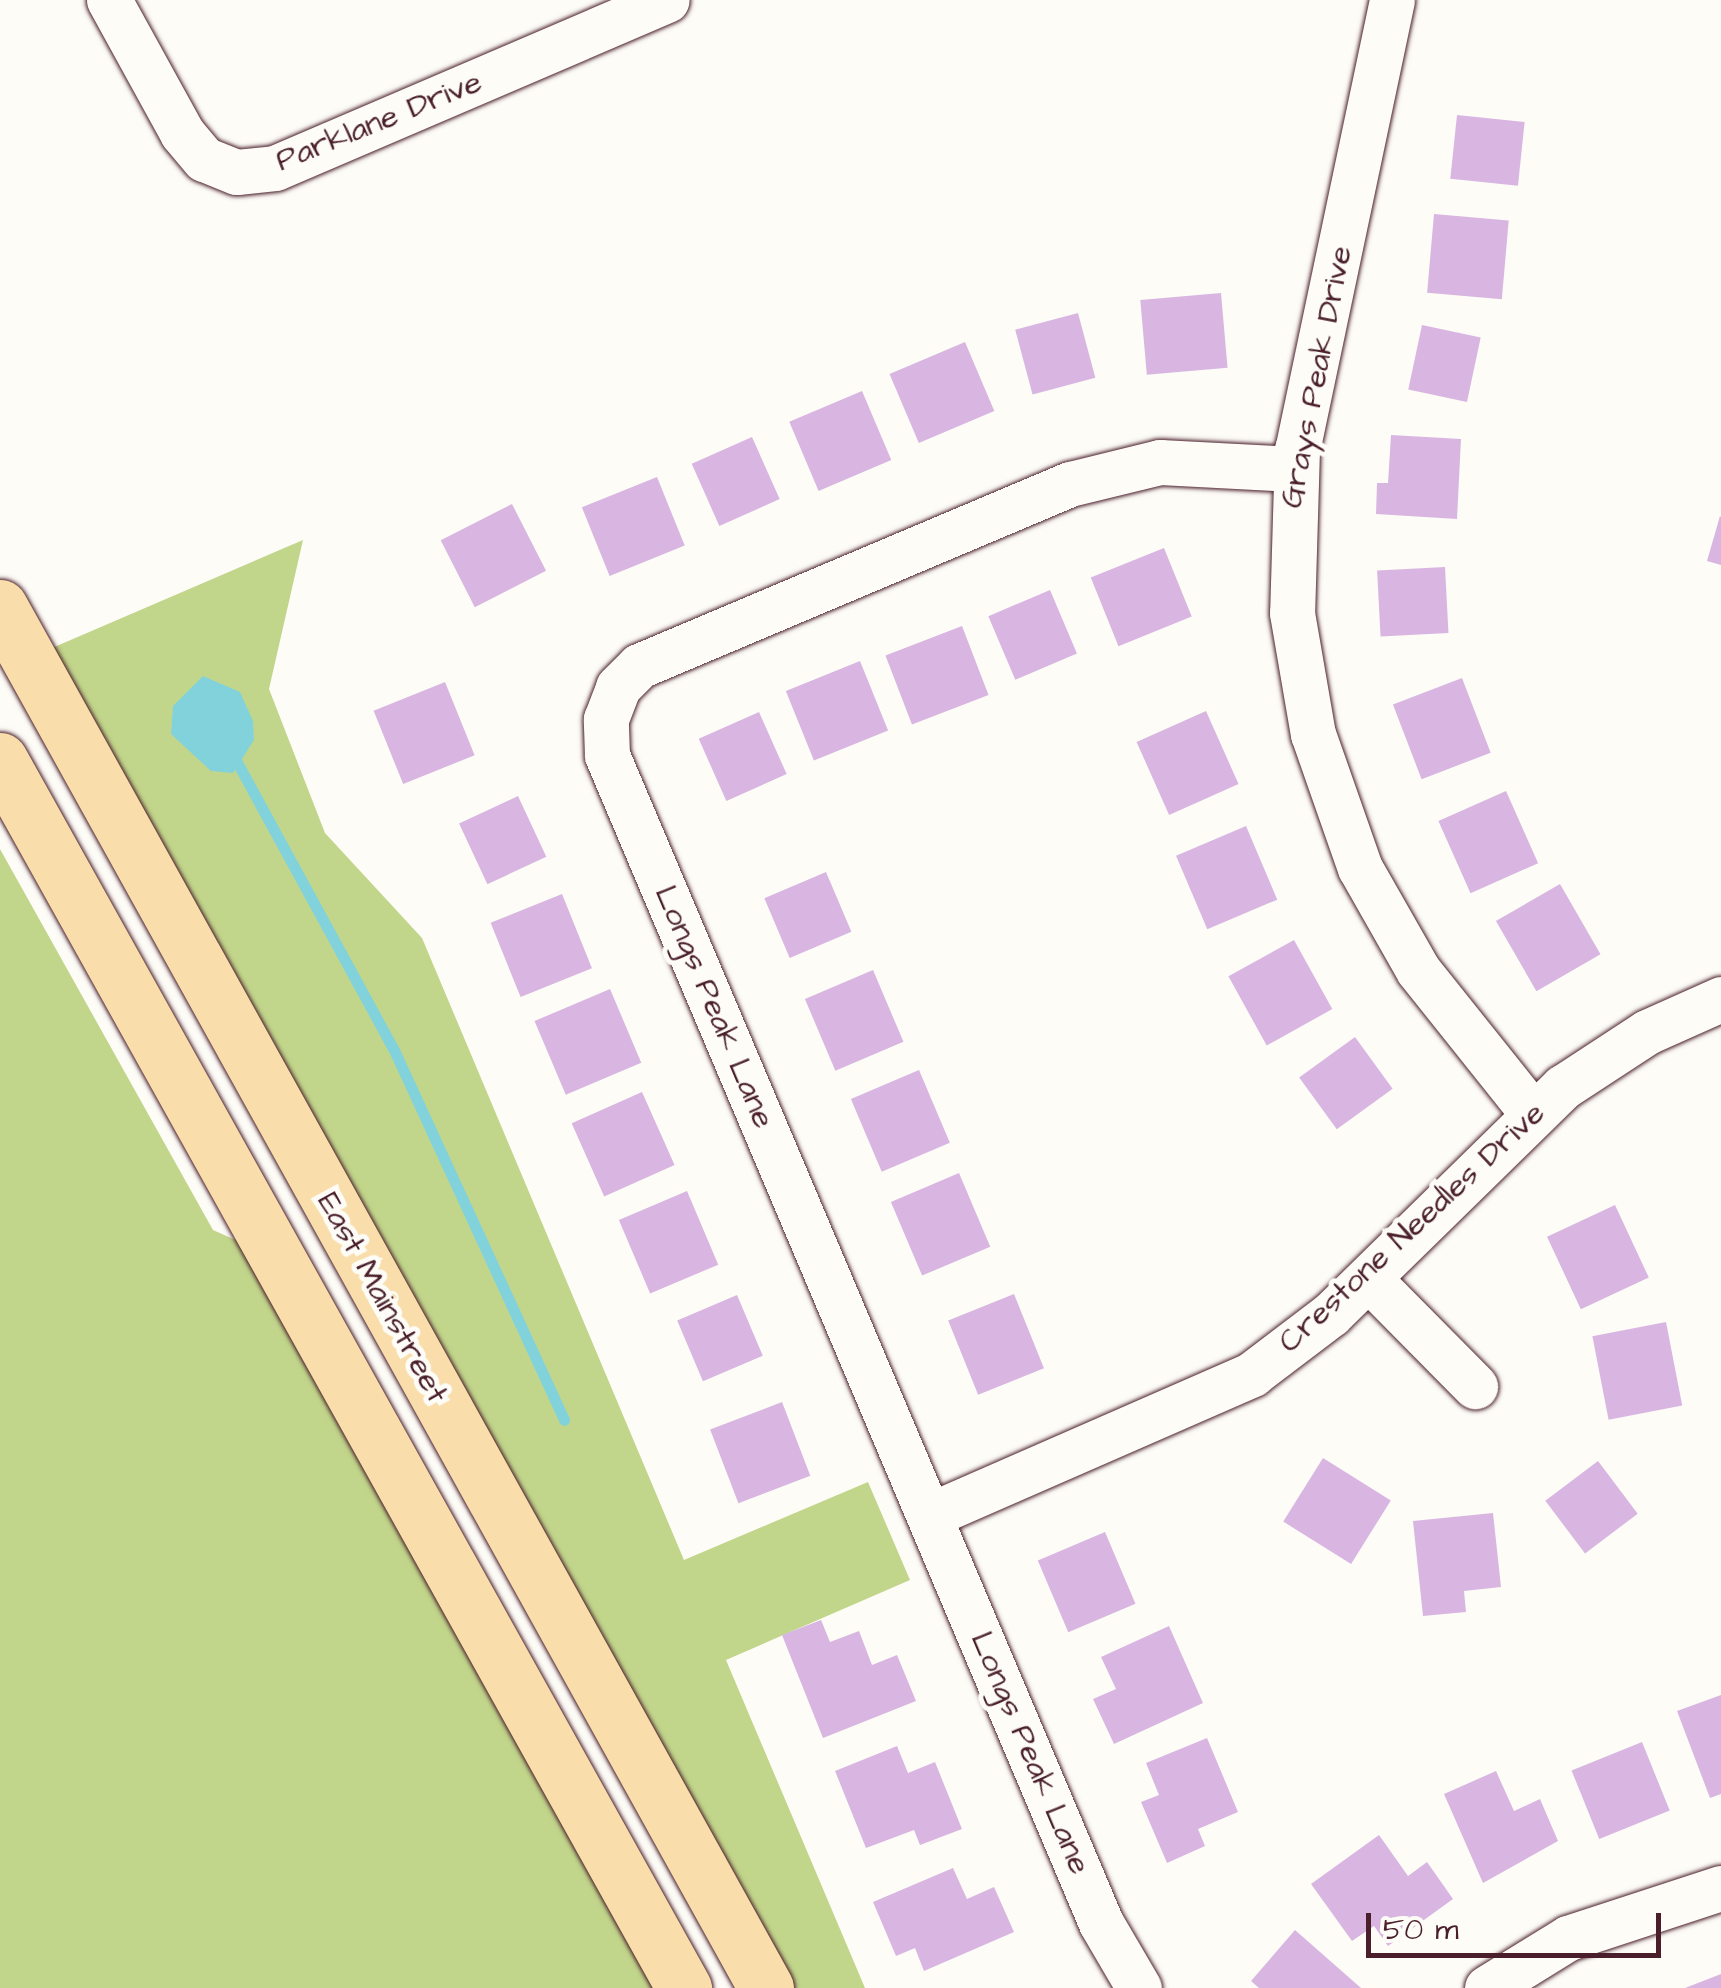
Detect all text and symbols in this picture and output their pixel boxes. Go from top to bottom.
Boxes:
street label: Parklane Drive [270,63,488,181]
street label: Grays Peak Drive [1273,243,1361,511]
street label: Longs Peak Lane [646,880,782,1134]
street label: Crestone Needles Drive [1271,1095,1553,1361]
street label: East Mainstreet [308,1186,456,1410]
street label: Longs Peak Lane [962,1626,1098,1880]
scale bar [1371,1893,1666,1955]
text: 50 m [1383,1909,1459,1951]

